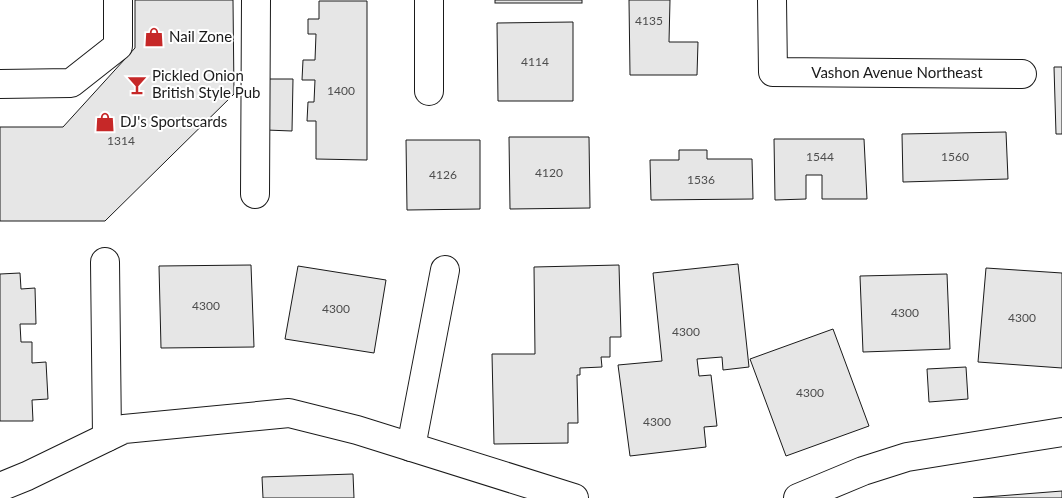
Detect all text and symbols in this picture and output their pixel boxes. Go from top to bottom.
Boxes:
house number: 4135 [635,13,663,28]
shop icon: Nail Zone [143,26,165,48]
place label: Nail Zone [169,27,232,45]
house number: 4114 [521,54,549,69]
street label: Vashon Avenue Northeast [811,63,983,81]
place label: Pickled Onion British Style Pub [152,66,260,101]
bar icon: Pickled Onion British Style Pub [126,74,148,96]
house number: 1400 [327,83,355,98]
shop icon: DJ's Sportscards [94,111,116,133]
place label: DJ's Sportscards [120,112,227,130]
house number: 1314 [107,133,135,148]
house number: 1544 [806,149,834,164]
house number: 1560 [941,149,969,164]
house number: 4120 [535,165,563,180]
house number: 4126 [429,167,457,182]
house number: 1536 [687,172,715,187]
house number: 4300 [192,298,220,313]
house number: 4300 [322,301,350,316]
house number: 4300 [891,305,919,320]
house number: 4300 [1008,310,1036,325]
house number: 4300 [672,324,700,339]
house number: 4300 [796,385,824,400]
house number: 4300 [643,414,671,429]

